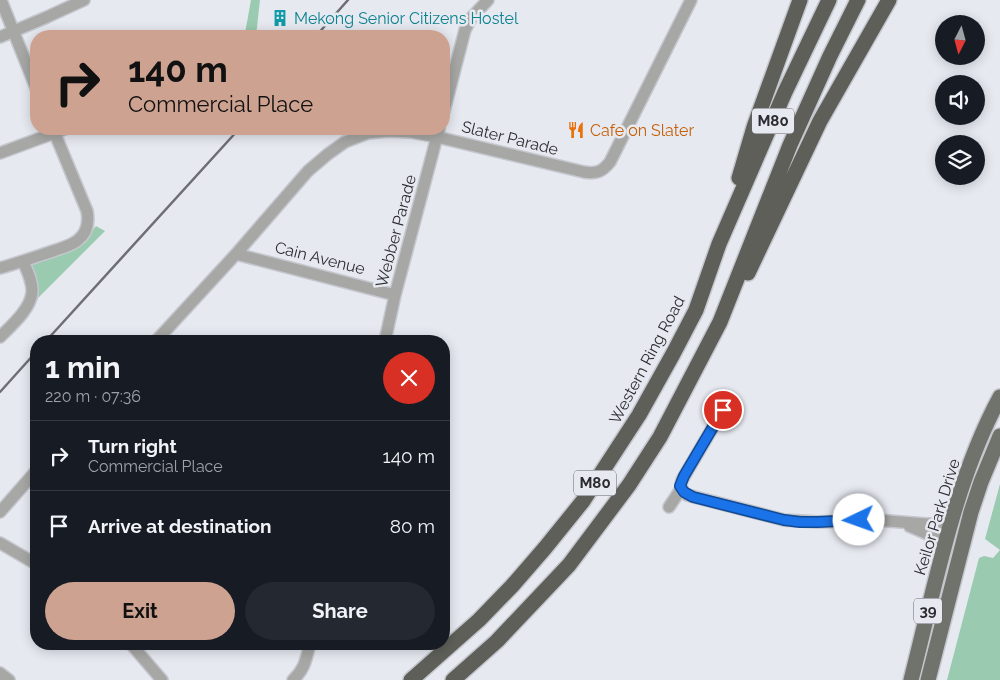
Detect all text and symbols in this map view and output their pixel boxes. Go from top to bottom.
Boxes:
building icon: Mekong Senior Citizens Hostel [270,8,290,28]
place label: Mekong Senior Citizens Hostel [294,9,519,28]
north arrow [935,15,985,65]
map controls [935,15,985,185]
text: 140 m [128,49,228,90]
icon: right [45,50,110,115]
button: sound [935,75,985,125]
text: Commercial Place [128,91,313,117]
road number: M80 [752,108,794,134]
street label: Slater Parade [460,117,560,159]
restaurant icon: Cafe on Slater [566,120,586,140]
place label: Cafe on Slater [590,121,694,140]
button: layers [935,135,985,185]
street label: Webber Parade [372,173,420,289]
street label: Cain Avenue [273,238,367,278]
street label: Western Ring Road [605,293,689,427]
text: 1 min [45,350,121,385]
button: close [383,352,435,404]
text: 220 m · 07:36 [45,387,141,406]
pin [702,389,744,431]
icon: arrive [709,396,737,424]
text: Turn right [88,435,177,457]
icon: right [45,442,73,470]
text: 140 m [383,445,435,467]
street label: Keilor Park Drive [910,456,964,578]
text: Commercial Place [88,457,223,476]
road number: M80 [574,470,616,496]
position arrow [832,493,884,545]
icon: arrive [45,512,73,540]
text: Arrive at destination [88,515,272,537]
text: 80 m [390,515,435,537]
button: Exit [45,582,235,640]
button: Share [245,582,435,640]
road number: 39 [914,598,942,624]

